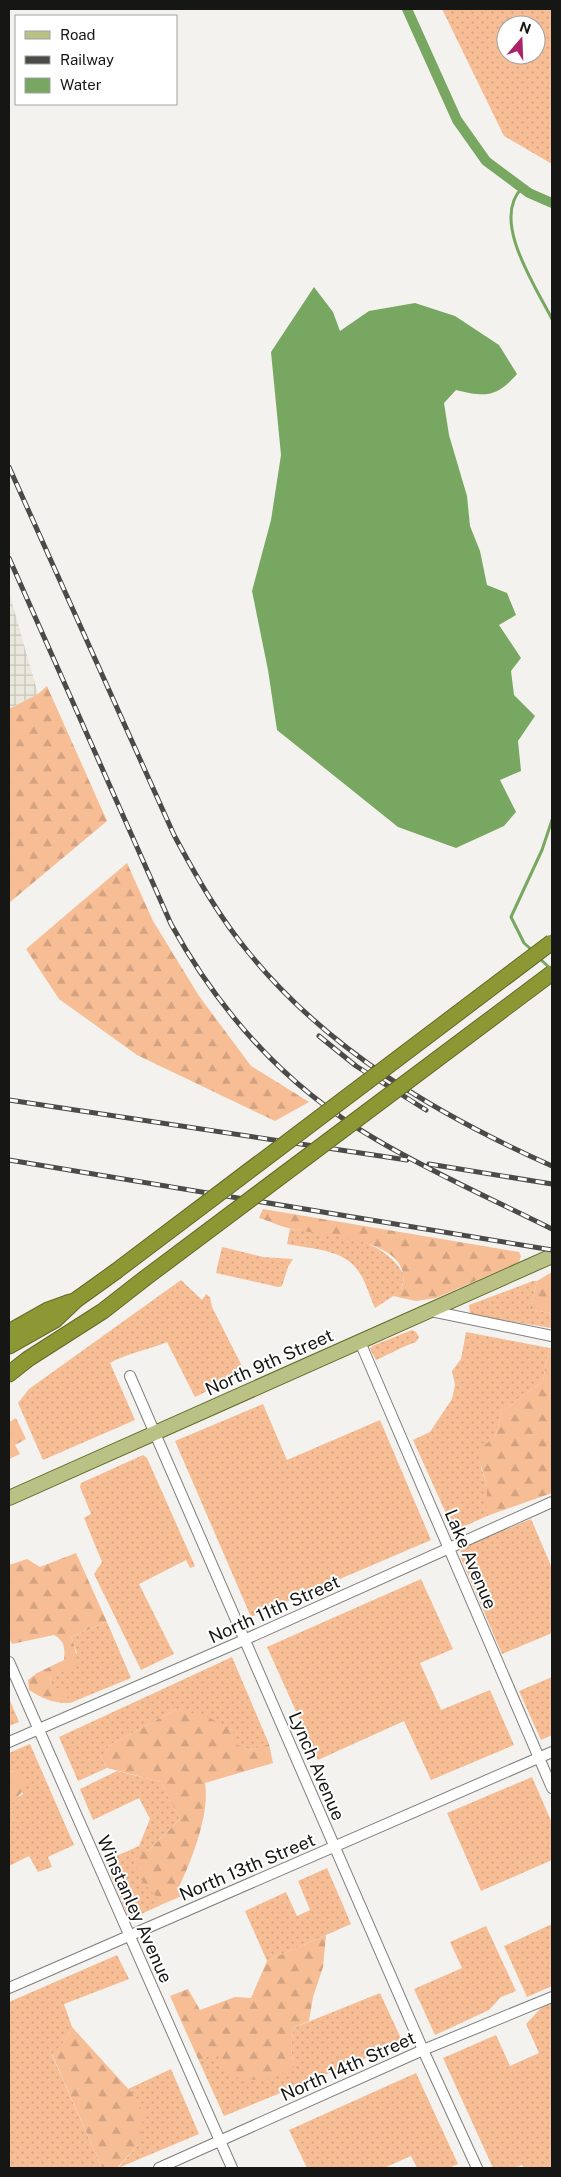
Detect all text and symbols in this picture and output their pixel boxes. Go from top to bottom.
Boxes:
legend [15,15,178,105]
north arrow [496,15,546,65]
text: N [517,18,533,37]
text: Road [60,26,96,43]
text: Railway [60,51,114,68]
text: Water [60,76,102,93]
street label: North 9th Street [202,1324,336,1400]
street label: Lake Avenue [441,1506,501,1612]
street label: North 11th Street [205,1571,343,1647]
street label: Lynch Avenue [285,1709,349,1823]
street label: North 13th Street [176,1829,318,1905]
street label: Winstanley Avenue [93,1832,177,1986]
street label: North 14th Street [277,2027,419,2105]

